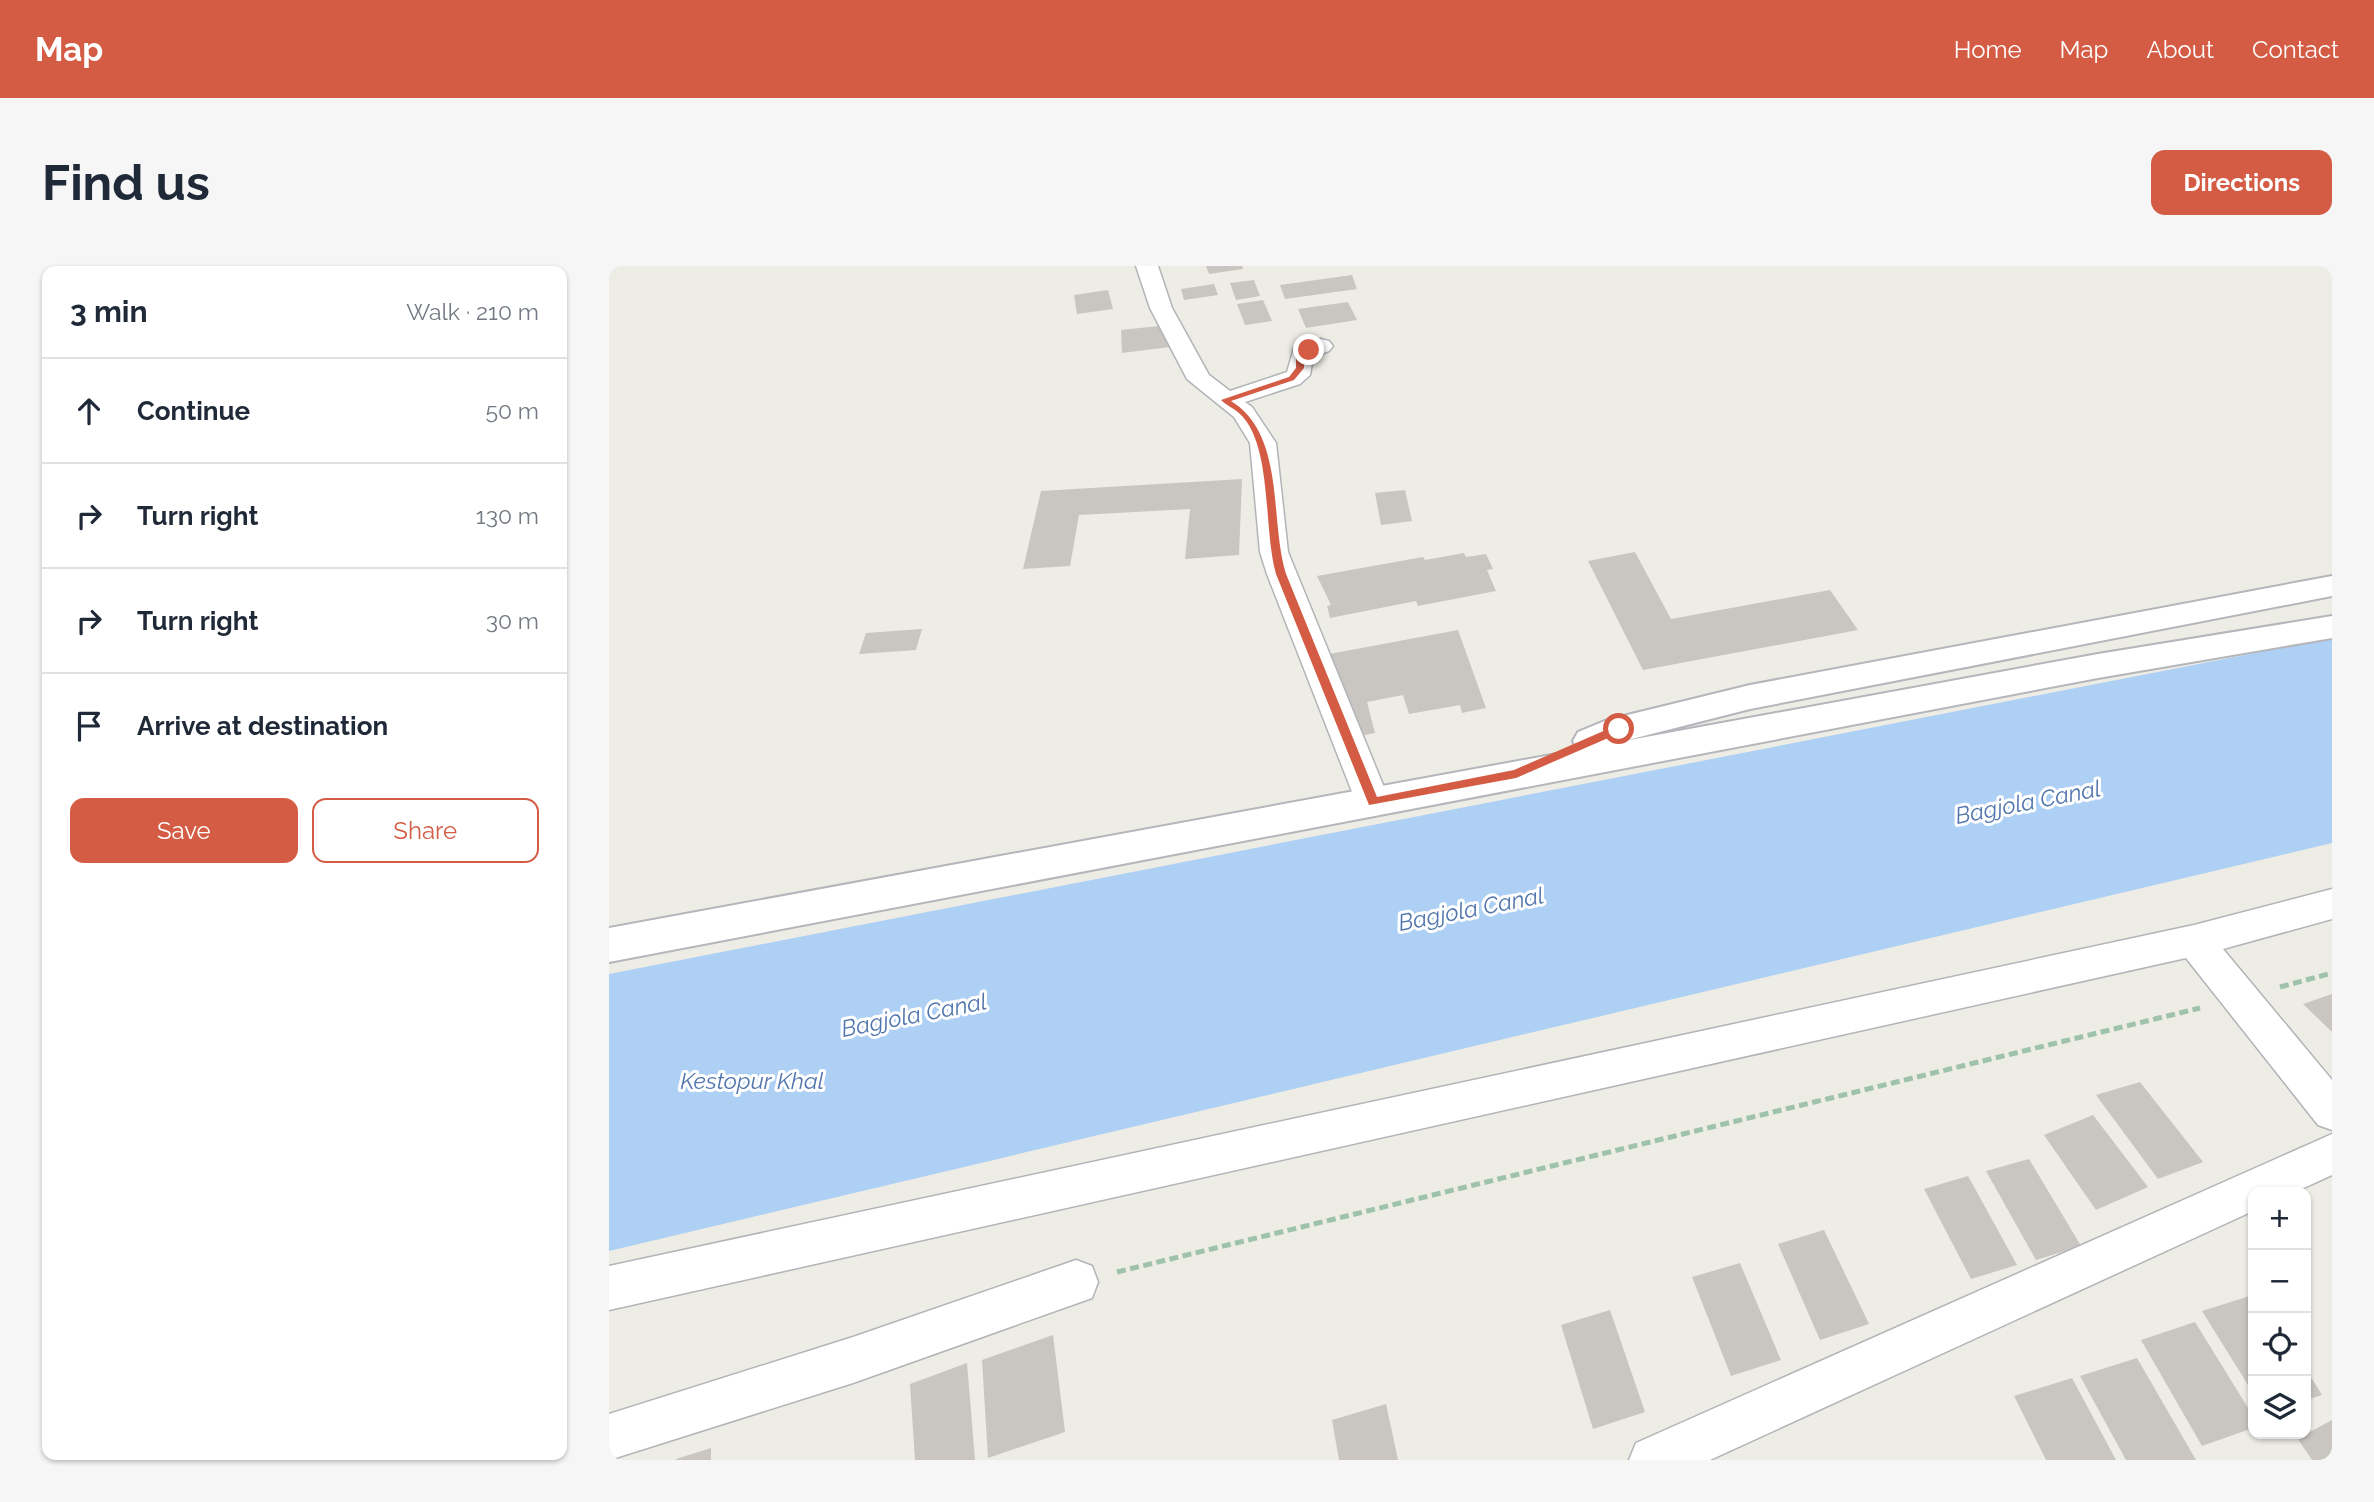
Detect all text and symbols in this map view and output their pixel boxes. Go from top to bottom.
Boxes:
text: Map [35,30,103,69]
text: Home [1954,35,2022,64]
text: Map [2060,35,2108,64]
text: About [2146,35,2214,64]
text: Contact [2252,35,2339,64]
button: Directions [2151,150,2332,215]
text: Find us [42,154,210,211]
text: 3 min [70,294,148,329]
text: Walk · 210 m [406,298,539,325]
route end [1293,334,1324,365]
icon: ahead [70,392,108,430]
text: Continue [137,396,250,426]
text: 50 m [485,397,539,424]
icon: right [70,497,108,535]
text: Turn right [137,501,258,531]
text: 130 m [476,502,539,529]
icon: right [70,602,108,640]
text: Turn right [137,606,258,636]
text: 30 m [486,607,539,634]
icon: arrive [70,707,108,745]
text: Arrive at destination [137,711,388,741]
route start [1603,713,1634,744]
water label: Bagjola Canal [1953,774,2103,829]
button: Save [70,798,298,863]
button: Share [312,798,539,863]
water label: Bagjola Canal [1396,881,1546,936]
water label: Bagjola Canal [839,987,989,1042]
water label: Kestopur Khal [680,1067,824,1094]
map controls [2248,1187,2311,1439]
button: + [2248,1187,2311,1250]
button: − [2248,1250,2311,1313]
button: locate [2248,1313,2311,1376]
button: layers [2248,1376,2311,1439]

